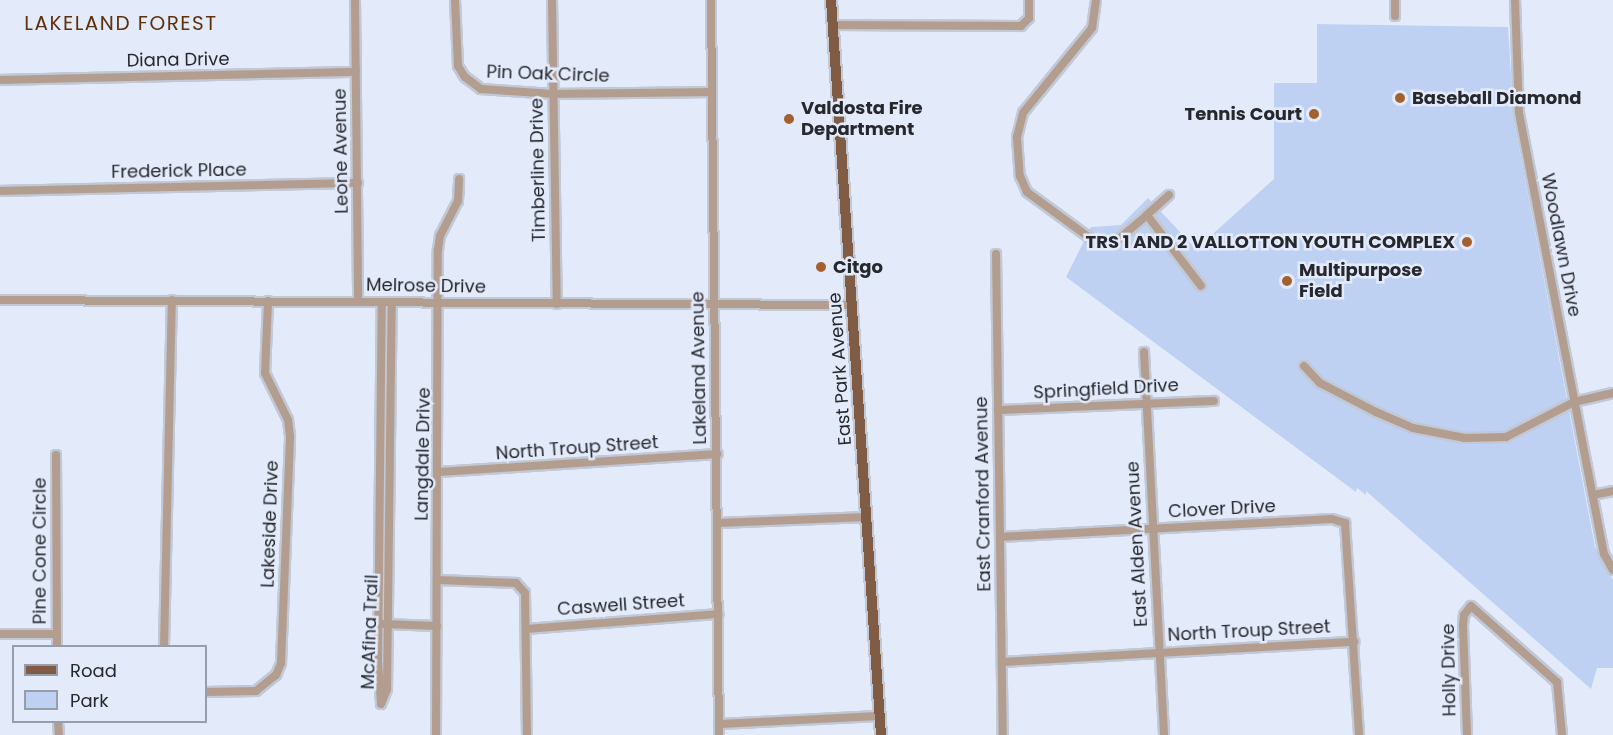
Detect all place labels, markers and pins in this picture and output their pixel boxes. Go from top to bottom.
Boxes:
place label: Baseball Diamond [1412,87,1582,109]
marker: Baseball Diamond [1393,91,1407,105]
place label: Valdosta Fire Department [801,98,923,140]
place label: Tennis Court [1185,103,1302,125]
marker: Tennis Court [1307,107,1321,121]
marker: Valdosta Fire Department [782,112,796,126]
place label: TRS 1 AND 2 VALLOTTON YOUTH COMPLEX [1086,231,1455,253]
marker: TRS 1 AND 2 VALLOTTON YOUTH COMPLEX [1460,235,1474,249]
place label: Citgo [833,256,883,278]
marker: Citgo [814,260,828,274]
place label: Multipurpose Field [1299,260,1422,302]
marker: Multipurpose Field [1280,274,1294,288]

